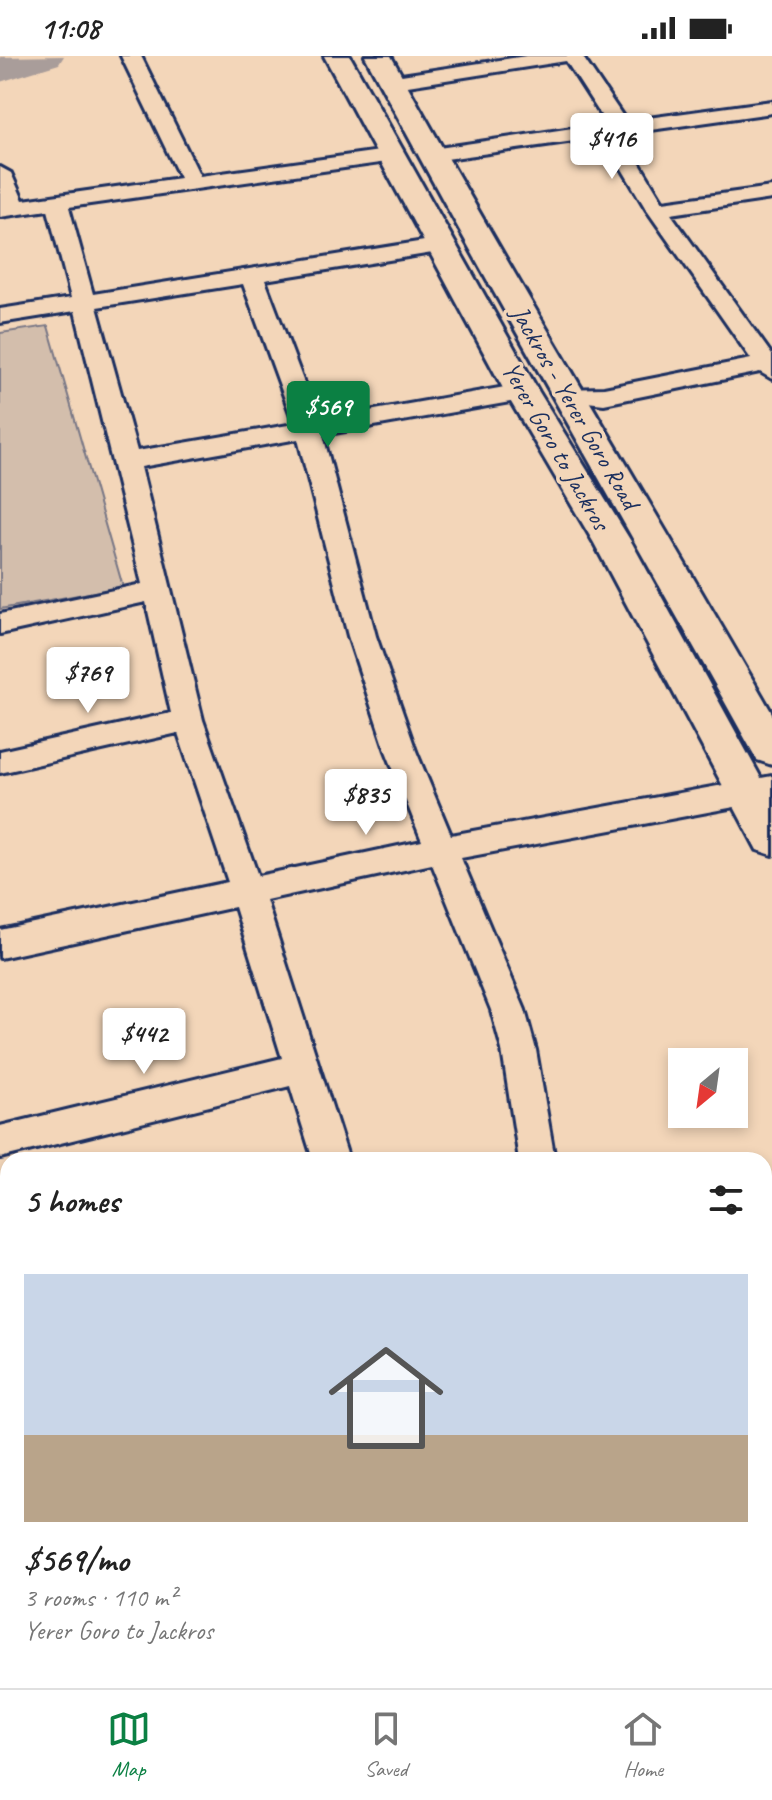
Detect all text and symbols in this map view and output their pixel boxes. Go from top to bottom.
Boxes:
text: 11:08 [40,9,100,47]
pin: $416 [565,113,659,181]
text: $416 [588,122,636,155]
street label: Jackros - Yerer Goro Road [502,298,649,518]
street label: Yerer Goro to Jackros [494,356,619,538]
pin: $569 [281,381,375,449]
text: $569 [305,390,351,423]
pin: $769 [41,647,135,715]
text: $769 [65,656,111,689]
pin: $835 [319,769,413,837]
text: $835 [343,778,389,811]
pin: $442 [97,1008,191,1076]
text: $442 [121,1017,167,1050]
north arrow [668,1048,748,1128]
map controls [668,1048,748,1128]
icon: filters [704,1178,748,1222]
text: 5 homes [24,1179,119,1222]
icon: home [314,1326,458,1470]
text: $569/mo [24,1538,129,1581]
text: 3 rooms · 110 m² [24,1581,176,1614]
text: Yerer Goro to Jackros [24,1614,213,1647]
tab: Map [107,1707,151,1783]
tab: Saved [364,1707,408,1783]
tab: Home [621,1707,665,1783]

